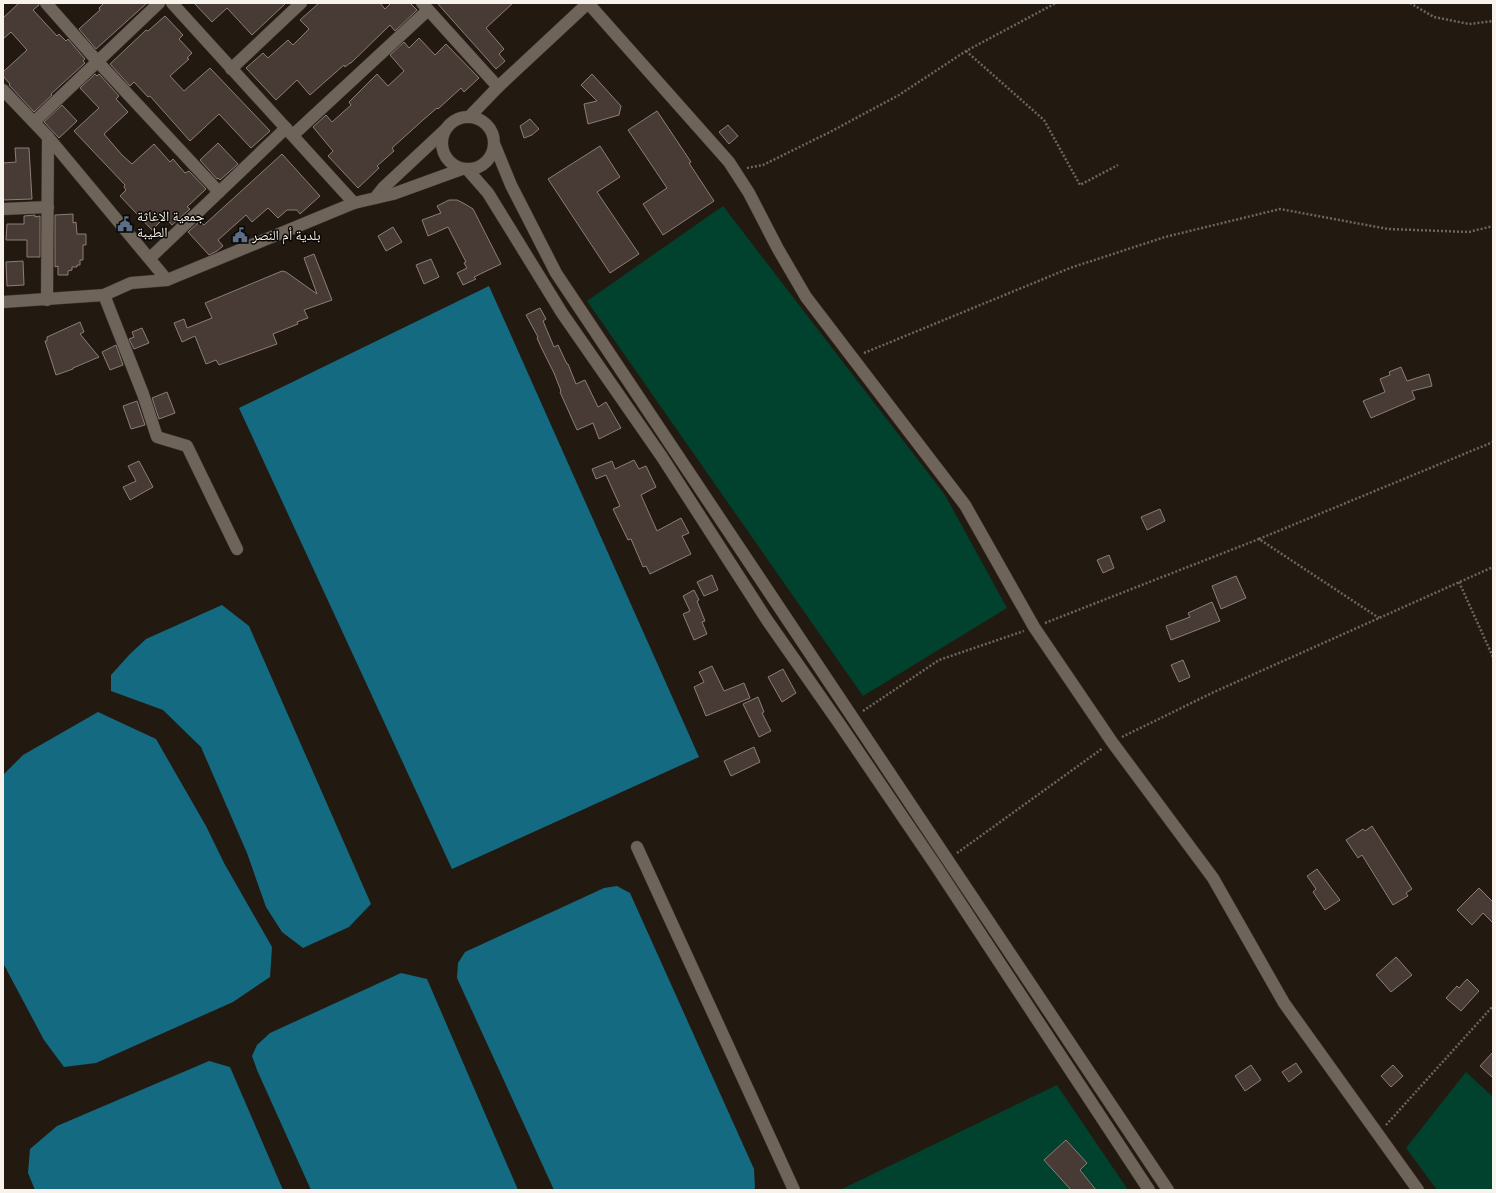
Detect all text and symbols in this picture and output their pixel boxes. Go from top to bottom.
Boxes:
place label: جمعية الاغاثة الطيبة [137,208,204,241]
public building icon: جمعية الاغاثة الطيبة [116,215,134,233]
public building icon: بلدية أم النصر [231,226,249,244]
place label: بلدية أم النصر [251,227,321,245]

